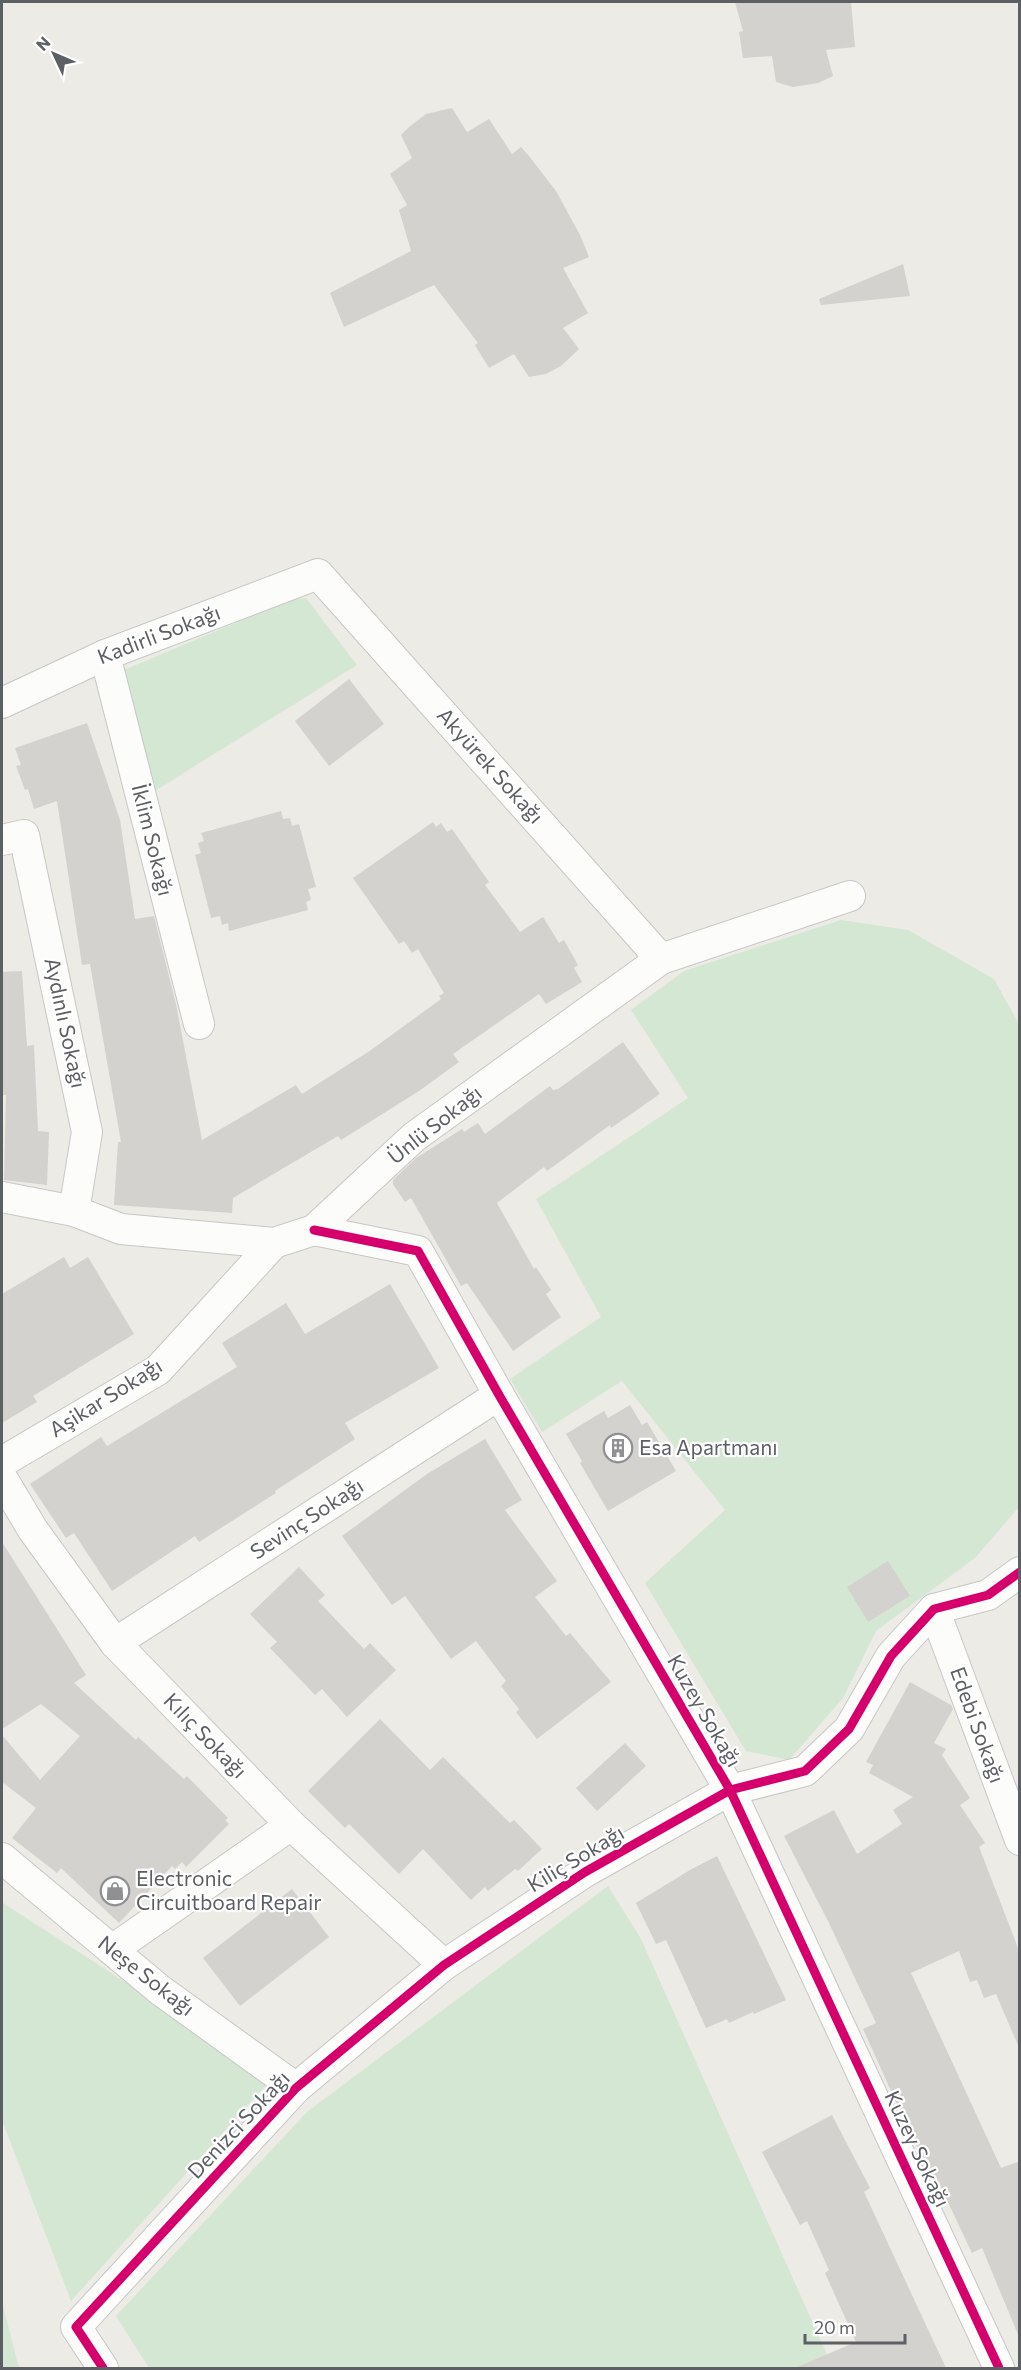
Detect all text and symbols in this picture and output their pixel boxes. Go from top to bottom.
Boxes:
north arrow [24,24,84,84]
text: N [32,32,54,54]
street label: Kadirli Sokağı [93,599,224,669]
street label: Akyürek Sokağı [433,702,550,828]
street label: İklim Sokağı [127,781,179,898]
street label: Aydınlı Sokağı [40,955,92,1090]
street label: Ünlü Sokağı [382,1079,486,1168]
street label: Aşikar Sokağı [44,1352,166,1441]
building icon: Esa Apartmanı [602,1432,634,1464]
place label: Esa Apartmanı [639,1434,778,1459]
street label: Sevinç Sokağı [245,1472,367,1564]
street label: Kuzey Sokağı [663,1650,748,1771]
street label: Edebi Sokağı [946,1663,1011,1786]
street label: Kılıç Sokağı [159,1687,253,1783]
street label: Kiliç Sokağı [522,1819,628,1896]
place label: Electronic Circuitboard Repair [136,1865,322,1914]
shop icon: Electronic Circuitboard Repair [99,1875,131,1907]
street label: Neşe Sokağı [94,1929,200,2020]
street label: Denizci Sokağı [182,2065,294,2183]
street label: Kuzey Sokağı [880,2086,956,2211]
scale bar [805,2307,906,2345]
text: 20 m [814,2316,855,2338]

